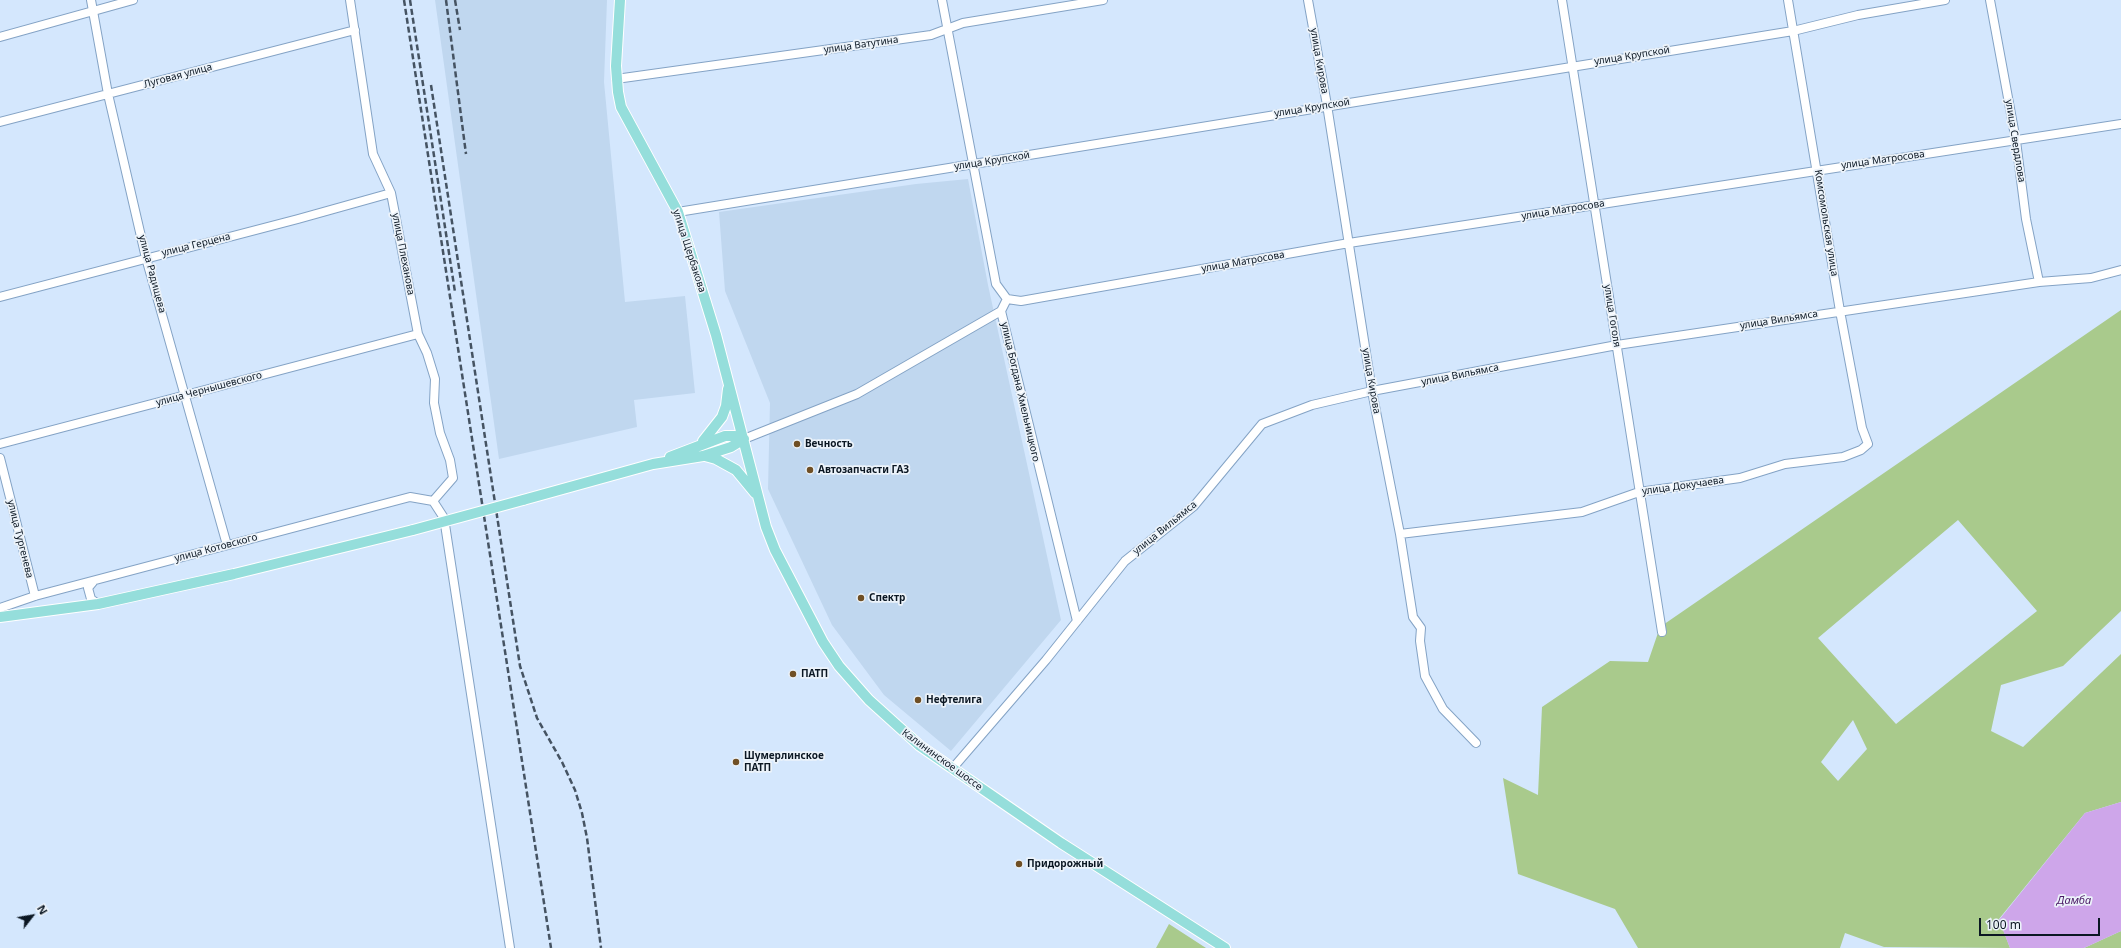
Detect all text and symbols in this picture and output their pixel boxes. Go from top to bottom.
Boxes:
street label: улица Кирова [1307,27,1331,95]
street label: улица Ватутина [823,34,899,56]
street label: улица Крупской [1593,44,1671,68]
street label: Луговая улица [143,61,213,91]
street label: улица Крупской [1273,96,1351,120]
street label: улица Свердлова [2003,99,2027,183]
street label: улица Матросова [1841,148,1925,172]
street label: улица Крупской [953,149,1031,173]
street label: Комсомольская улица [1812,169,1840,277]
street label: улица Матросова [1521,197,1605,223]
street label: улица Щербакова [670,208,708,294]
street label: улица Плеханова [389,212,417,296]
street label: улица Герцена [160,231,232,259]
street label: улица Радищева [136,234,168,314]
street label: улица Матросова [1201,249,1285,275]
street label: улица Гоголя [1601,284,1623,348]
street label: улица Вильямса [1739,308,1819,332]
street label: улица Богдана Хмельницкого [998,321,1042,463]
street label: улица Кирова [1359,347,1383,415]
street label: улица Вильямса [1420,362,1500,388]
street label: улица Чернышевского [155,369,263,409]
place label: Вечность [805,438,853,450]
marker: Вечность [792,439,802,449]
place label: Автозапчасти ГАЗ [818,464,909,476]
marker: Автозапчасти ГАЗ [805,465,815,475]
street label: улица Докучаева [1641,474,1725,498]
street label: улица Тургенева [4,499,36,579]
street label: улица Вильямса [1131,499,1199,557]
street label: улица Котовского [173,531,259,565]
place label: Спектр [869,592,905,604]
marker: Спектр [856,593,866,603]
place label: ПАТП [801,668,828,680]
marker: ПАТП [788,669,798,679]
place label: Нефтелига [926,694,982,706]
marker: Нефтелига [913,695,923,705]
street label: Калининское шоссе [899,727,985,793]
place label: Шумерлинское ПАТП [744,750,824,774]
marker: Шумерлинское ПАТП [731,757,741,767]
place label: Придорожный [1027,858,1103,870]
marker: Придорожный [1014,859,1024,869]
water label: Дамба [2057,894,2091,908]
north arrow [12,896,52,936]
text: N [34,902,51,917]
scale bar [1981,910,2102,936]
text: 100 m [1986,916,2021,933]

